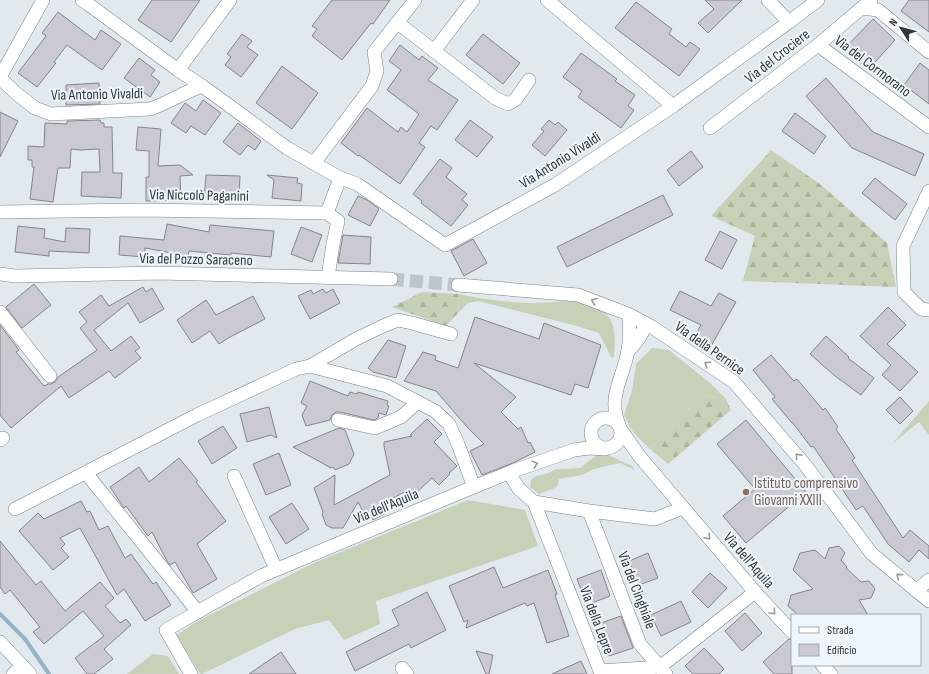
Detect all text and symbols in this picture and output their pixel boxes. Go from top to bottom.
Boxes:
north arrow [881,8,921,48]
text: N [886,16,900,29]
street label: Via del Crociere [741,25,814,88]
street label: Via del Cormorano [831,31,915,101]
street label: Via Antonio Vivaldi [51,84,143,105]
street label: Via Antonio Vivaldi [516,128,605,193]
street label: Via Niccolò Paganini [149,185,249,206]
street label: Via del Pozzo Saraceno [139,249,253,270]
one-way arrow [590,298,597,306]
street label: Via della Pernice [671,317,749,380]
one-way arrow [704,361,711,369]
one-way arrow [795,454,802,461]
one-way arrow [531,460,538,468]
place label: Istituto comprensivo Giovanni XXIII [754,474,858,510]
street label: Via dell'Aquila [351,484,422,529]
marker: Istituto comprensivo Giovanni XXIII [741,487,751,497]
street label: Via dell'Aquila [719,528,778,593]
one-way arrow [703,533,710,540]
street label: Via del Cinghiale [613,549,660,632]
one-way arrow [896,574,904,581]
street label: Via della Lepre [575,583,618,657]
one-way arrow [769,607,776,615]
legend [791,614,921,666]
text: Strada [827,623,854,638]
text: Edificio [827,643,856,658]

